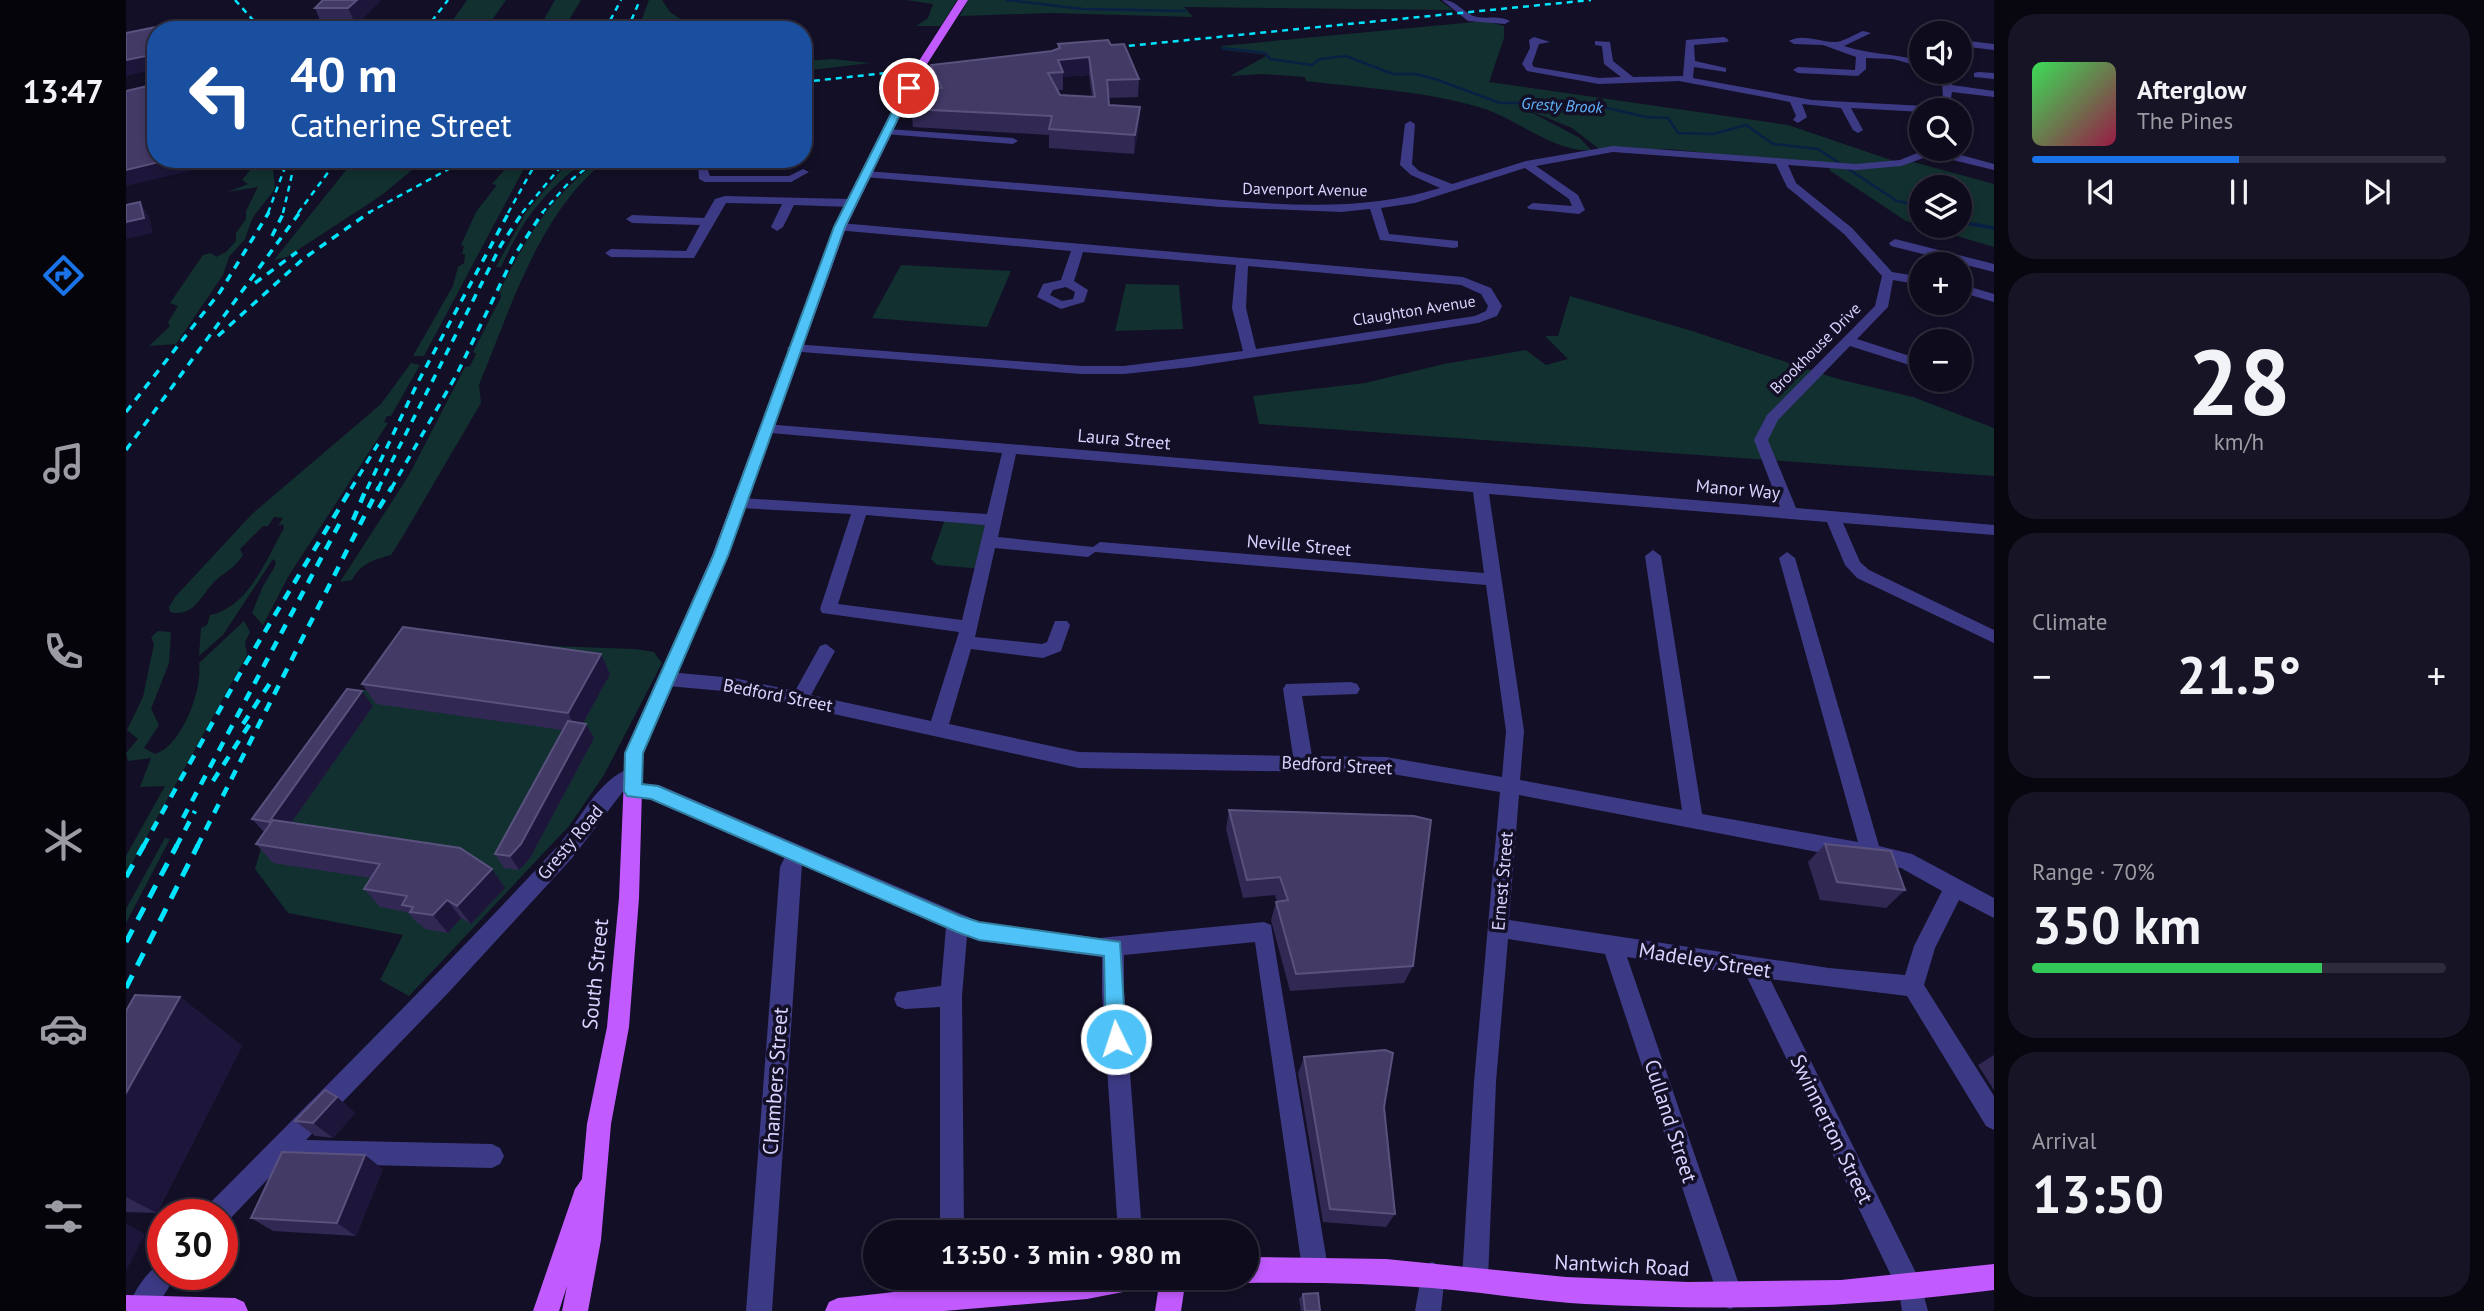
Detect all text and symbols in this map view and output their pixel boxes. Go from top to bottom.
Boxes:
map controls [1909,21,1972,392]
button: sound [1909,21,1972,84]
text: 40 m [290,42,397,106]
icon: left [175,49,266,140]
pin [879,58,939,118]
icon: arrive [890,69,928,107]
text: 13:47 [22,70,104,112]
text: Afterglow [2137,73,2246,106]
water label: Gresty Brook [1521,93,1604,117]
button: search [1909,98,1972,161]
text: Catherine Street [290,104,512,146]
text: The Pines [2137,106,2233,135]
icon: previous [2082,173,2120,211]
icon: pause [2220,173,2258,211]
icon: next [2358,173,2396,211]
button: layers [1909,175,1972,238]
street label: Davenport Avenue [1242,178,1368,200]
icon: directions [39,251,88,300]
button: + [1909,252,1972,315]
street label: Claughton Avenue [1351,290,1477,330]
street label: Brookhouse Drive [1765,298,1865,398]
text: 28 [2187,322,2291,440]
button: − [1909,329,1972,392]
street label: Laura Street [1076,423,1172,455]
text: km/h [2214,427,2264,456]
icon: music [39,439,88,488]
street label: Manor Way [1695,474,1782,504]
street label: Neville Street [1246,529,1352,561]
text: Climate [2032,607,2107,636]
icon: phone [39,627,88,676]
text: 21.5° [2177,641,2301,708]
text: − [2032,651,2051,700]
text: + [2427,651,2446,700]
street label: Bedford Street [721,673,835,717]
street label: Bedford Street [1281,751,1393,779]
street label: Gresty Road [532,800,608,884]
icon: climate [39,816,88,865]
street label: Ernest Street [1486,831,1518,931]
text: Range · 70% [2032,857,2155,886]
text: 350 km [2032,891,2201,958]
street label: South Street [576,917,614,1031]
street label: Madeley Street [1637,936,1773,984]
position arrow [1079,1002,1153,1076]
icon: car [39,1004,88,1053]
street label: Chambers Street [756,1006,794,1156]
street label: Swinnerton Street [1784,1050,1880,1208]
street label: Culland Street [1638,1056,1704,1186]
text: Arrival [2032,1126,2096,1155]
text: 13:50 [2032,1160,2164,1227]
icon: filters [39,1192,88,1241]
speed limit sign: 30 [147,1199,238,1290]
text: 13:50 · 3 min · 980 m [941,1238,1181,1271]
street label: Nantwich Road [1554,1248,1690,1282]

